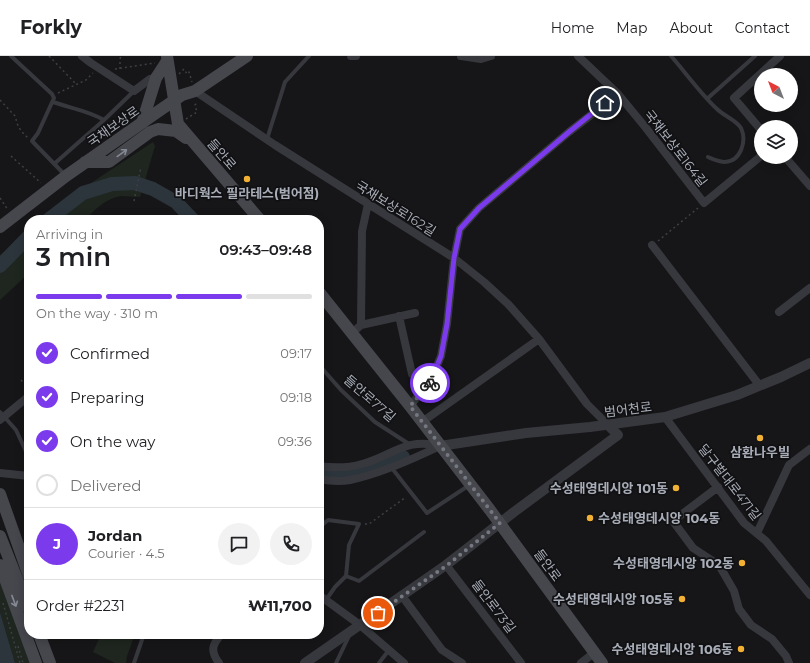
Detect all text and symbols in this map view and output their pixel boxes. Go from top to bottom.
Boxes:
text: Forkly [20,16,82,39]
text: Home [551,19,594,37]
text: Map [616,19,647,37]
text: About [669,19,713,37]
text: Contact [735,19,790,37]
north arrow [754,68,798,112]
map controls [754,68,798,164]
pin [588,86,622,120]
icon: home [594,92,616,114]
street label: 국채보상로 [84,102,142,150]
street label: 국채보상로164길 [641,106,711,190]
button: layers [754,120,798,164]
street label: 들안로 [204,135,240,173]
one-way arrow [116,149,127,157]
marker: 바디웍스 필라테스(범어점) [242,174,252,184]
street label: 국채보상로162길 [353,177,439,239]
place label: 바디웍스 필라테스(범어점) [175,185,319,201]
text: Arriving in [36,226,103,242]
text: 09:43–09:48 [219,240,312,259]
text: 3 min [36,241,111,273]
text: On the way · 310 m [36,305,158,321]
icon: check [36,342,58,364]
text: Confirmed [70,344,150,363]
text: 09:17 [280,345,312,361]
courier [410,363,450,403]
street label: 들안로77길 [341,371,399,425]
icon: bike [419,372,441,394]
icon: check [36,386,58,408]
text: Preparing [70,388,145,407]
text: 09:18 [280,389,312,405]
street label: 범어천로 [603,398,653,420]
icon: check [36,430,58,452]
text: On the way [70,432,155,451]
text: 09:36 [277,433,312,449]
marker: 삼환나우빌 [755,433,765,443]
street label: 달구벌대로471길 [695,441,765,523]
place label: 삼환나우빌 [730,444,790,460]
text: Delivered [70,476,142,495]
place label: 수성태영데시앙 101동 [550,480,668,496]
marker: 수성태영데시앙 101동 [671,483,681,493]
place label: 수성태영데시앙 104동 [598,510,720,526]
marker: 수성태영데시앙 104동 [585,513,595,523]
button: chat [218,523,260,565]
button: phone [270,523,312,565]
text: Jordan [88,526,142,545]
text: J [53,534,61,553]
text: Courier · 4.5 [88,545,165,561]
street label: 들안로 [531,546,565,584]
place label: 수성태영데시앙 102동 [613,555,734,571]
marker: 수성태영데시앙 102동 [737,558,747,568]
street label: 들안로73길 [469,576,519,636]
place label: 수성태영데시앙 105동 [553,591,674,607]
marker: 수성태영데시앙 105동 [677,594,687,604]
one-way arrow [11,595,19,607]
text: Order #2231 [36,596,125,615]
text: ₩11,700 [248,596,312,615]
pin [361,596,395,630]
icon: bag [367,602,389,624]
place label: 수성태영데시앙 106동 [611,641,733,657]
marker: 수성태영데시앙 106동 [736,644,746,654]

